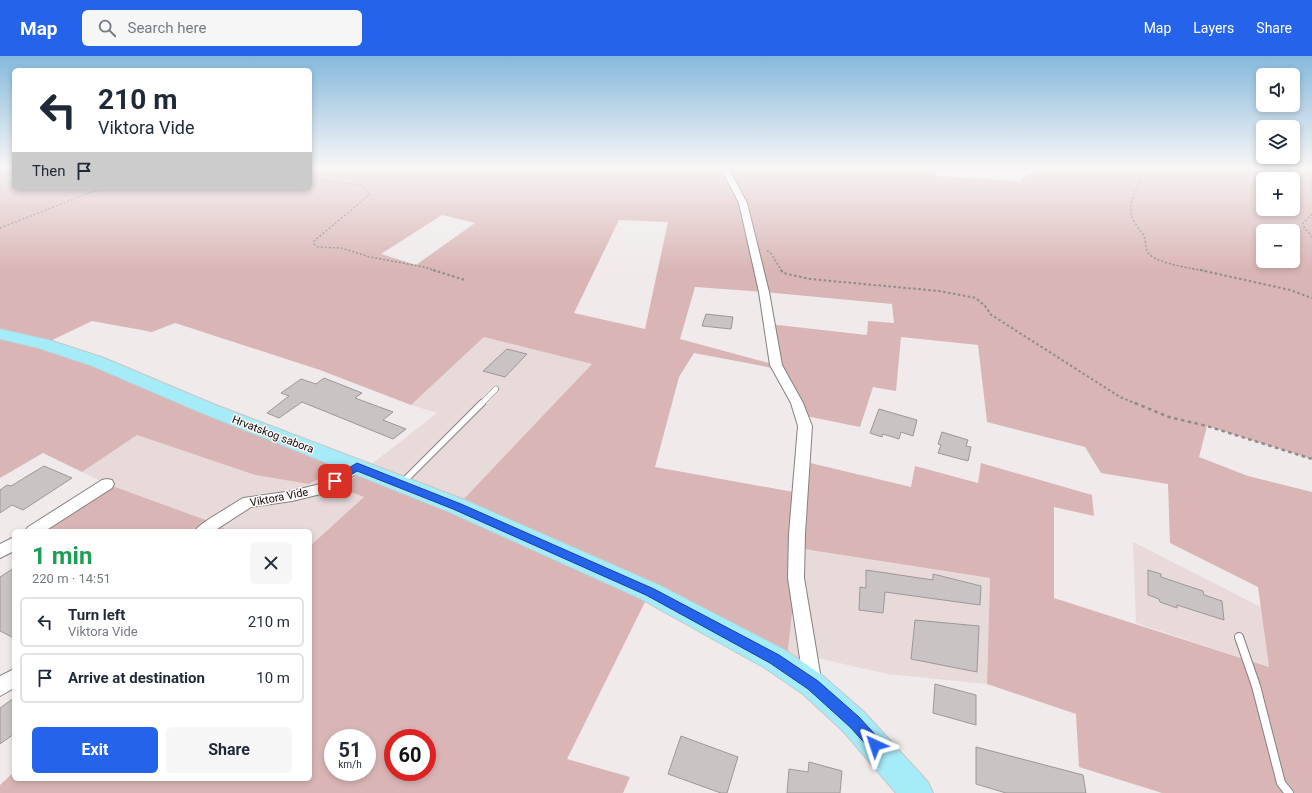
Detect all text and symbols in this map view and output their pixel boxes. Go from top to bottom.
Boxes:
search box [82,10,362,46]
text: Map [20,17,58,40]
icon: search [96,17,118,39]
text: Search here [128,19,206,37]
text: Map [1144,20,1171,36]
text: Layers [1193,20,1234,36]
text: Share [1256,20,1292,36]
map controls [1256,68,1300,268]
button: sound [1256,68,1300,112]
text: 210 m [98,83,177,116]
icon: left [32,84,84,136]
text: Viktora Vide [98,117,194,138]
button: layers [1256,120,1300,164]
icon: arrive [73,160,95,182]
text: Then [32,162,65,180]
button: + [1256,172,1300,216]
button: − [1256,224,1300,268]
street label: Hrvatskog sabora [230,413,316,456]
pin [318,464,352,498]
icon: arrive [324,470,346,492]
street label: Viktora Vide [249,485,309,509]
text: 1 min [32,542,92,570]
button: close [250,542,292,584]
text: 220 m · 14:51 [32,571,111,586]
text: Turn left [68,606,125,624]
icon: left [34,611,56,633]
text: 210 m [248,613,290,631]
text: Viktora Vide [68,624,138,639]
icon: arrive [34,667,56,689]
text: Arrive at destination [68,669,205,687]
text: 10 m [256,669,290,687]
position arrow [854,724,896,766]
button: Exit [32,727,158,773]
button: Share [166,727,292,773]
speed limit sign: 60 [384,729,436,781]
text: 51 [339,738,361,762]
text: km/h [338,759,362,770]

